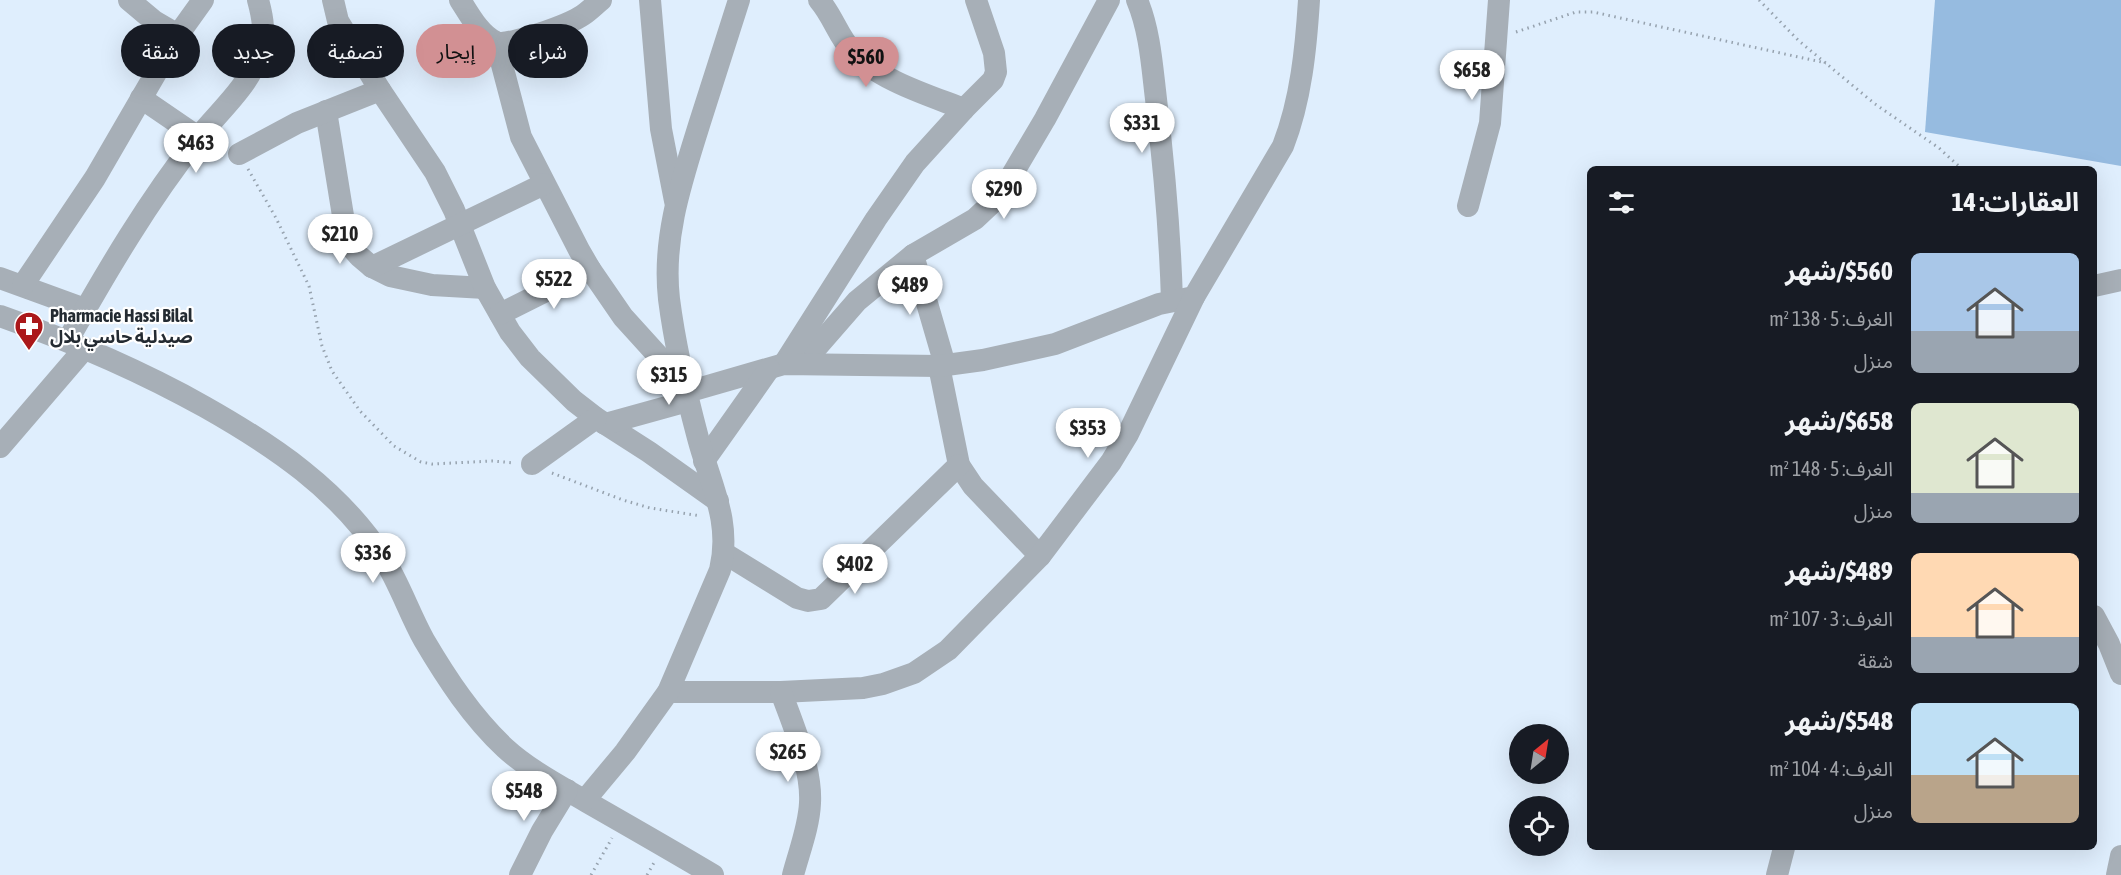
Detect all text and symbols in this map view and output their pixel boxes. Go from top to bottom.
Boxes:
chip: شقة [121,24,200,78]
chip: جديد [212,24,295,78]
chip: تصفية [307,24,404,78]
chip: إيجار [416,24,496,78]
chip: شراء [508,24,588,78]
pin: $560 [830,37,902,88]
text: $560 [848,45,884,68]
pin: $658 [1436,50,1508,101]
text: $658 [1454,58,1490,81]
pin: $331 [1106,103,1178,154]
text: $331 [1124,111,1160,134]
pin: $463 [160,123,232,174]
text: $463 [178,131,214,154]
pin: $290 [968,169,1040,220]
text: $290 [986,177,1022,200]
icon: filters [1605,186,1638,219]
text: العقارات: 14 [1951,187,2079,217]
pin: $210 [304,214,376,265]
text: $210 [322,222,358,245]
text: $560/شهر [1785,256,1893,286]
pin: $522 [518,259,590,310]
pin: $489 [874,265,946,316]
text: $522 [536,267,572,290]
text: $489 [892,273,928,296]
icon: home [1959,277,2031,349]
place label: Pharmacie Hassi Bilal صيدلية حاسي بلال [50,305,193,351]
text: الغرف: 5 · 138 m² [1769,307,1893,330]
pharmacy icon: Pharmacie Hassi Bilal صيدلية حاسي بلال [13,310,45,352]
text: منزل [1854,349,1893,372]
pin: $315 [633,355,705,406]
text: $315 [651,363,687,386]
text: $658/شهر [1785,406,1893,436]
pin: $353 [1052,408,1124,459]
text: $353 [1070,416,1106,439]
icon: home [1959,427,2031,499]
text: الغرف: 5 · 148 m² [1769,457,1893,480]
text: منزل [1854,499,1893,522]
pin: $336 [337,533,409,584]
text: $336 [355,541,391,564]
pin: $402 [819,544,891,595]
text: $402 [837,552,873,575]
text: $489/شهر [1785,556,1893,586]
icon: home [1959,577,2031,649]
text: الغرف: 3 · 107 m² [1769,607,1893,630]
text: شقة [1858,649,1893,672]
text: $548/شهر [1785,706,1893,736]
north arrow [1509,724,1569,784]
map controls [1509,724,1569,856]
icon: home [1959,727,2031,799]
pin: $265 [752,732,824,783]
text: $265 [770,740,806,763]
text: الغرف: 4 · 104 m² [1769,757,1893,780]
pin: $548 [488,771,560,822]
text: $548 [506,779,542,802]
button: locate [1509,796,1569,856]
text: منزل [1854,799,1893,822]

